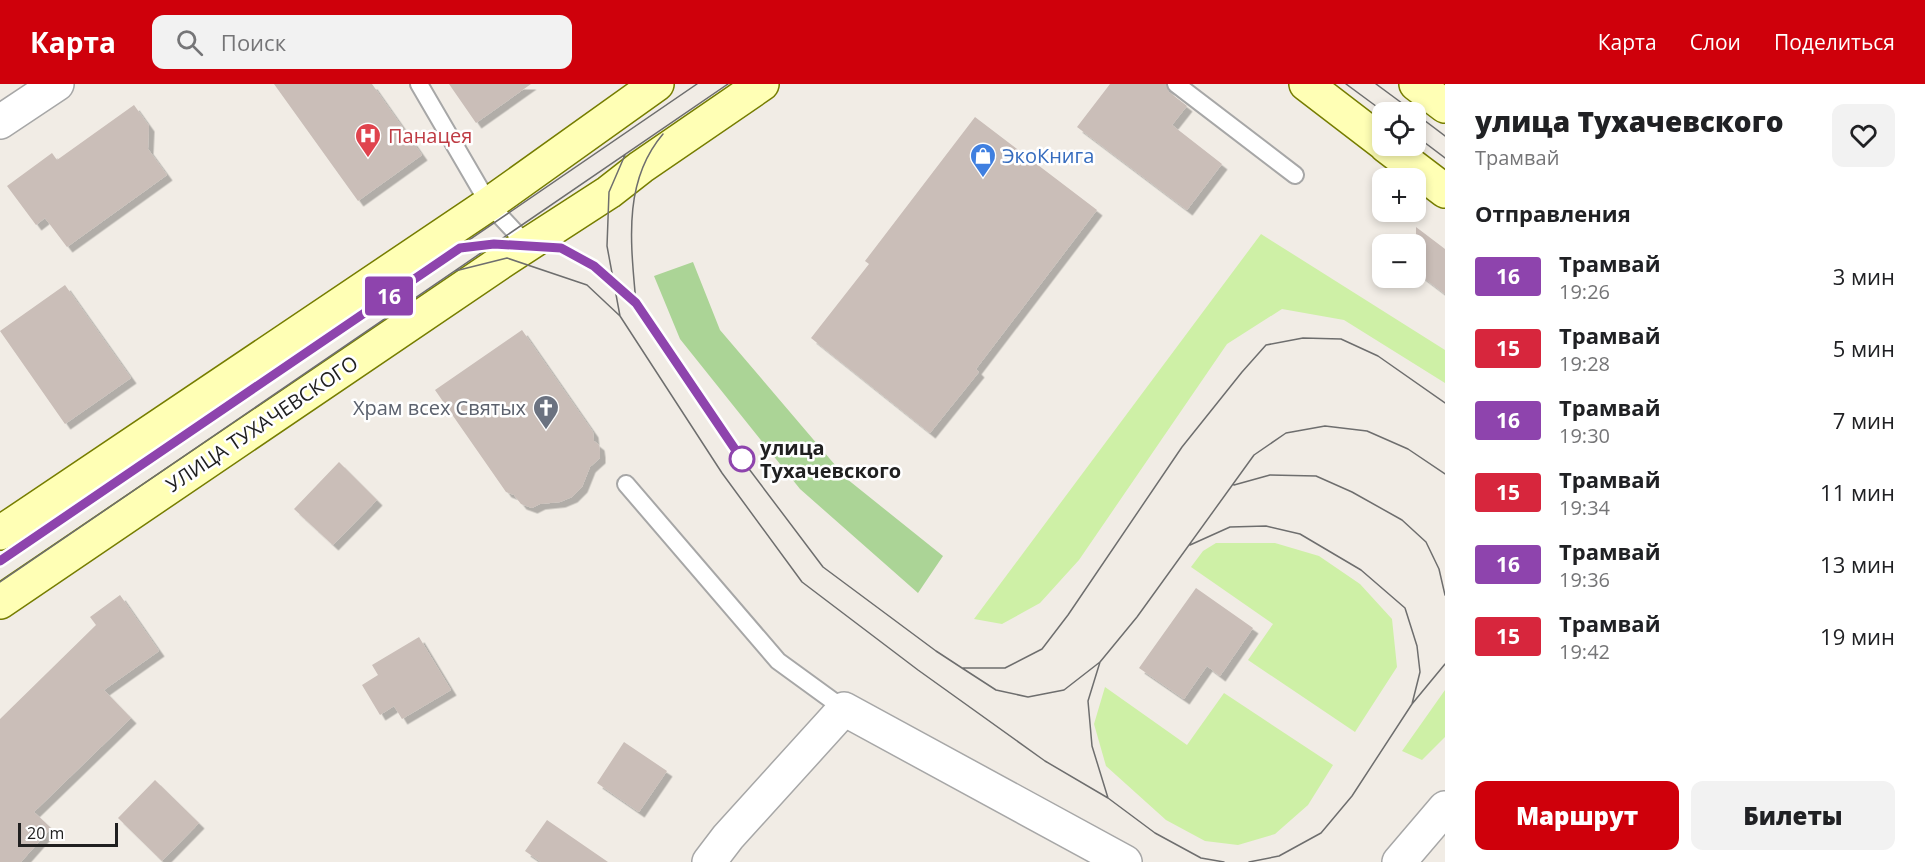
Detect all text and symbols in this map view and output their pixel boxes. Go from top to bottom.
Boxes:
search box [152,15,572,69]
text: Карта [30,23,116,61]
icon: search [173,26,206,59]
text: Поиск [221,27,286,57]
text: Карта [1598,28,1657,56]
text: Слои [1690,28,1741,56]
text: Поделиться [1774,28,1895,56]
map controls [1372,102,1426,288]
button: locate [1372,102,1426,156]
text: улица Тухачевского [1475,102,1784,140]
button: heart [1832,104,1895,167]
hospital icon: Панацея [353,121,383,159]
place label: Панацея [388,122,472,149]
shop icon: ЭкоКнига [968,141,998,179]
place label: ЭкоКнига [1002,142,1094,169]
text: Трамвай [1475,144,1559,171]
button: + [1372,168,1426,222]
text: Отправления [1475,198,1631,228]
button: − [1372,234,1426,288]
text: Трамвай [1559,248,1661,278]
text: 3 мин [1833,261,1895,291]
text: 16 [1496,262,1520,290]
line badge: 16 [362,276,416,316]
text: 19:26 [1559,278,1610,305]
text: 16 [377,282,401,310]
text: Трамвай [1559,320,1661,350]
text: 5 мин [1833,333,1895,363]
text: 15 [1496,334,1520,362]
street label: УЛИЦА ТУХАЧЕВСКОГО [160,349,363,498]
text: 19:28 [1559,350,1610,377]
text: Трамвай [1559,392,1661,422]
church icon: Храм всех Святых [531,393,561,431]
place label: Храм всех Святых [353,394,527,421]
text: 7 мин [1833,405,1895,435]
text: 16 [1496,406,1520,434]
text: 19:30 [1559,422,1610,449]
place label: улица Тухачевского [760,434,901,484]
marker: улица Тухачевского [729,446,755,472]
text: Трамвай [1559,464,1661,494]
text: 11 мин [1820,477,1895,507]
text: 15 [1496,478,1520,506]
text: 19:34 [1559,494,1610,521]
text: Трамвай [1559,536,1661,566]
text: 13 мин [1820,549,1895,579]
text: 16 [1496,550,1520,578]
text: 19:36 [1559,566,1610,593]
text: Трамвай [1559,608,1661,638]
text: 19 мин [1820,621,1895,651]
text: 15 [1496,622,1520,650]
text: 19:42 [1559,638,1610,665]
button: Маршрут [1475,781,1679,850]
button: Билеты [1691,781,1895,850]
scale bar [18,820,118,848]
text: 20 m [27,822,64,844]

